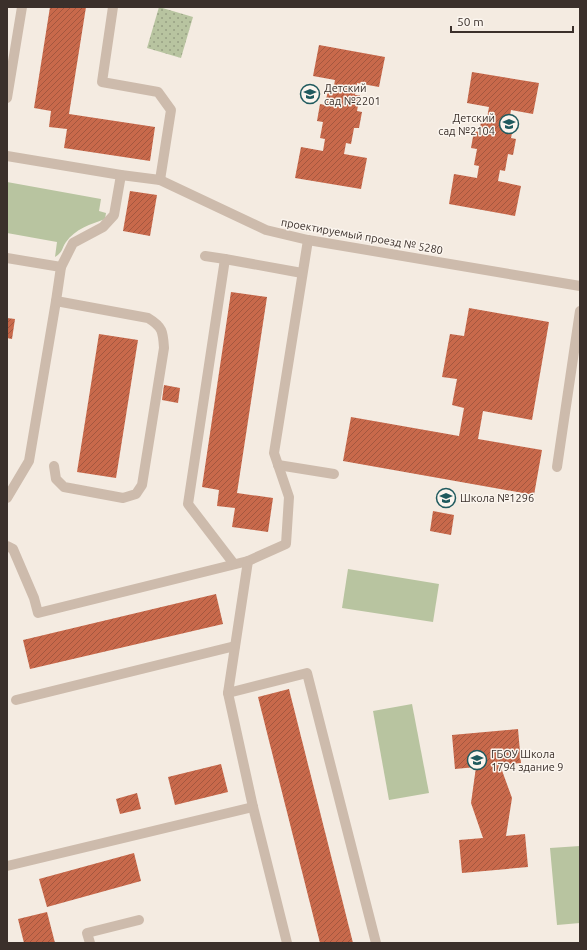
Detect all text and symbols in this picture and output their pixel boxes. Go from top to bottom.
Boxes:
scale bar [451,8,573,34]
text: 50 m [457,15,484,28]
place label: Детский сад №2201 [324,82,381,107]
school or university icon: Детский сад №2201 [299,83,321,105]
place label: Детский сад №2104 [438,112,495,137]
school or university icon: Детский сад №2104 [498,113,520,135]
street label: проектируемый проезд № 5280 [280,216,444,256]
school or university icon: Школа №1296 [435,487,457,509]
place label: Школа №1296 [460,492,534,504]
place label: ГБОУ Школа 1794 здание 9 [491,748,563,773]
school or university icon: ГБОУ Школа 1794 здание 9 [466,749,488,771]

